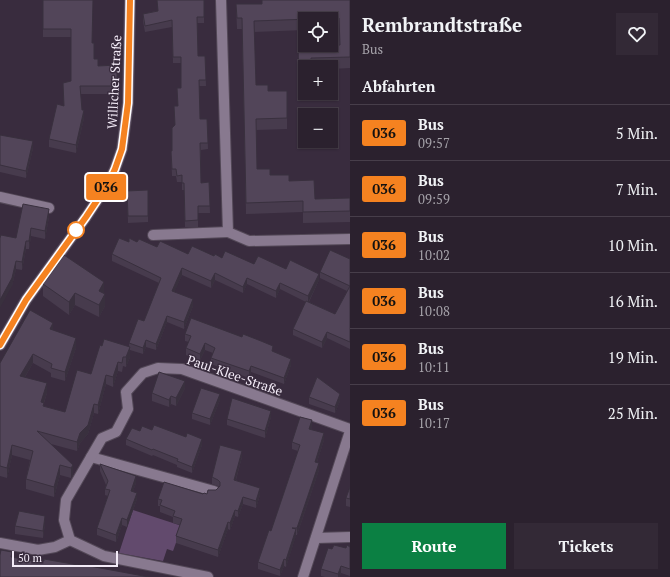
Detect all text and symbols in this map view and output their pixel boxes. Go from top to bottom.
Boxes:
map controls [298,12,338,148]
button: locate [298,12,338,52]
text: Rembrandtstraße [362,12,522,37]
button: heart [616,13,658,55]
street label: Willicher Straße [103,34,125,130]
text: Bus [362,40,383,58]
button: + [298,60,338,100]
text: Abfahrten [362,76,435,96]
button: − [298,108,338,148]
text: Bus [418,114,444,134]
text: 036 [372,123,396,142]
text: 5 Min. [616,123,658,143]
text: 09:57 [418,134,450,152]
text: Bus [418,170,444,190]
line badge: 036 [83,174,129,200]
text: 036 [94,177,118,196]
text: 036 [372,179,396,198]
text: 7 Min. [616,179,658,199]
text: 09:59 [418,190,450,208]
unlabelled marker [67,221,85,239]
text: Bus [418,226,444,246]
text: 036 [372,235,396,254]
text: 10 Min. [608,235,658,255]
text: 10:02 [418,246,450,264]
text: Bus [418,282,444,302]
text: 036 [372,291,396,310]
text: 16 Min. [608,291,658,311]
text: 10:08 [418,302,450,320]
text: Bus [418,338,444,358]
text: 036 [372,347,396,366]
text: 19 Min. [608,347,658,367]
street label: Paul-Klee-Straße [185,350,285,400]
text: 10:11 [418,358,450,376]
text: Bus [418,394,444,414]
text: 036 [372,403,396,422]
text: 25 Min. [608,403,658,423]
text: 10:17 [418,414,450,432]
button: Route [362,523,506,569]
button: Tickets [514,523,658,569]
scale bar [12,549,118,568]
text: 50 m [18,551,42,565]

